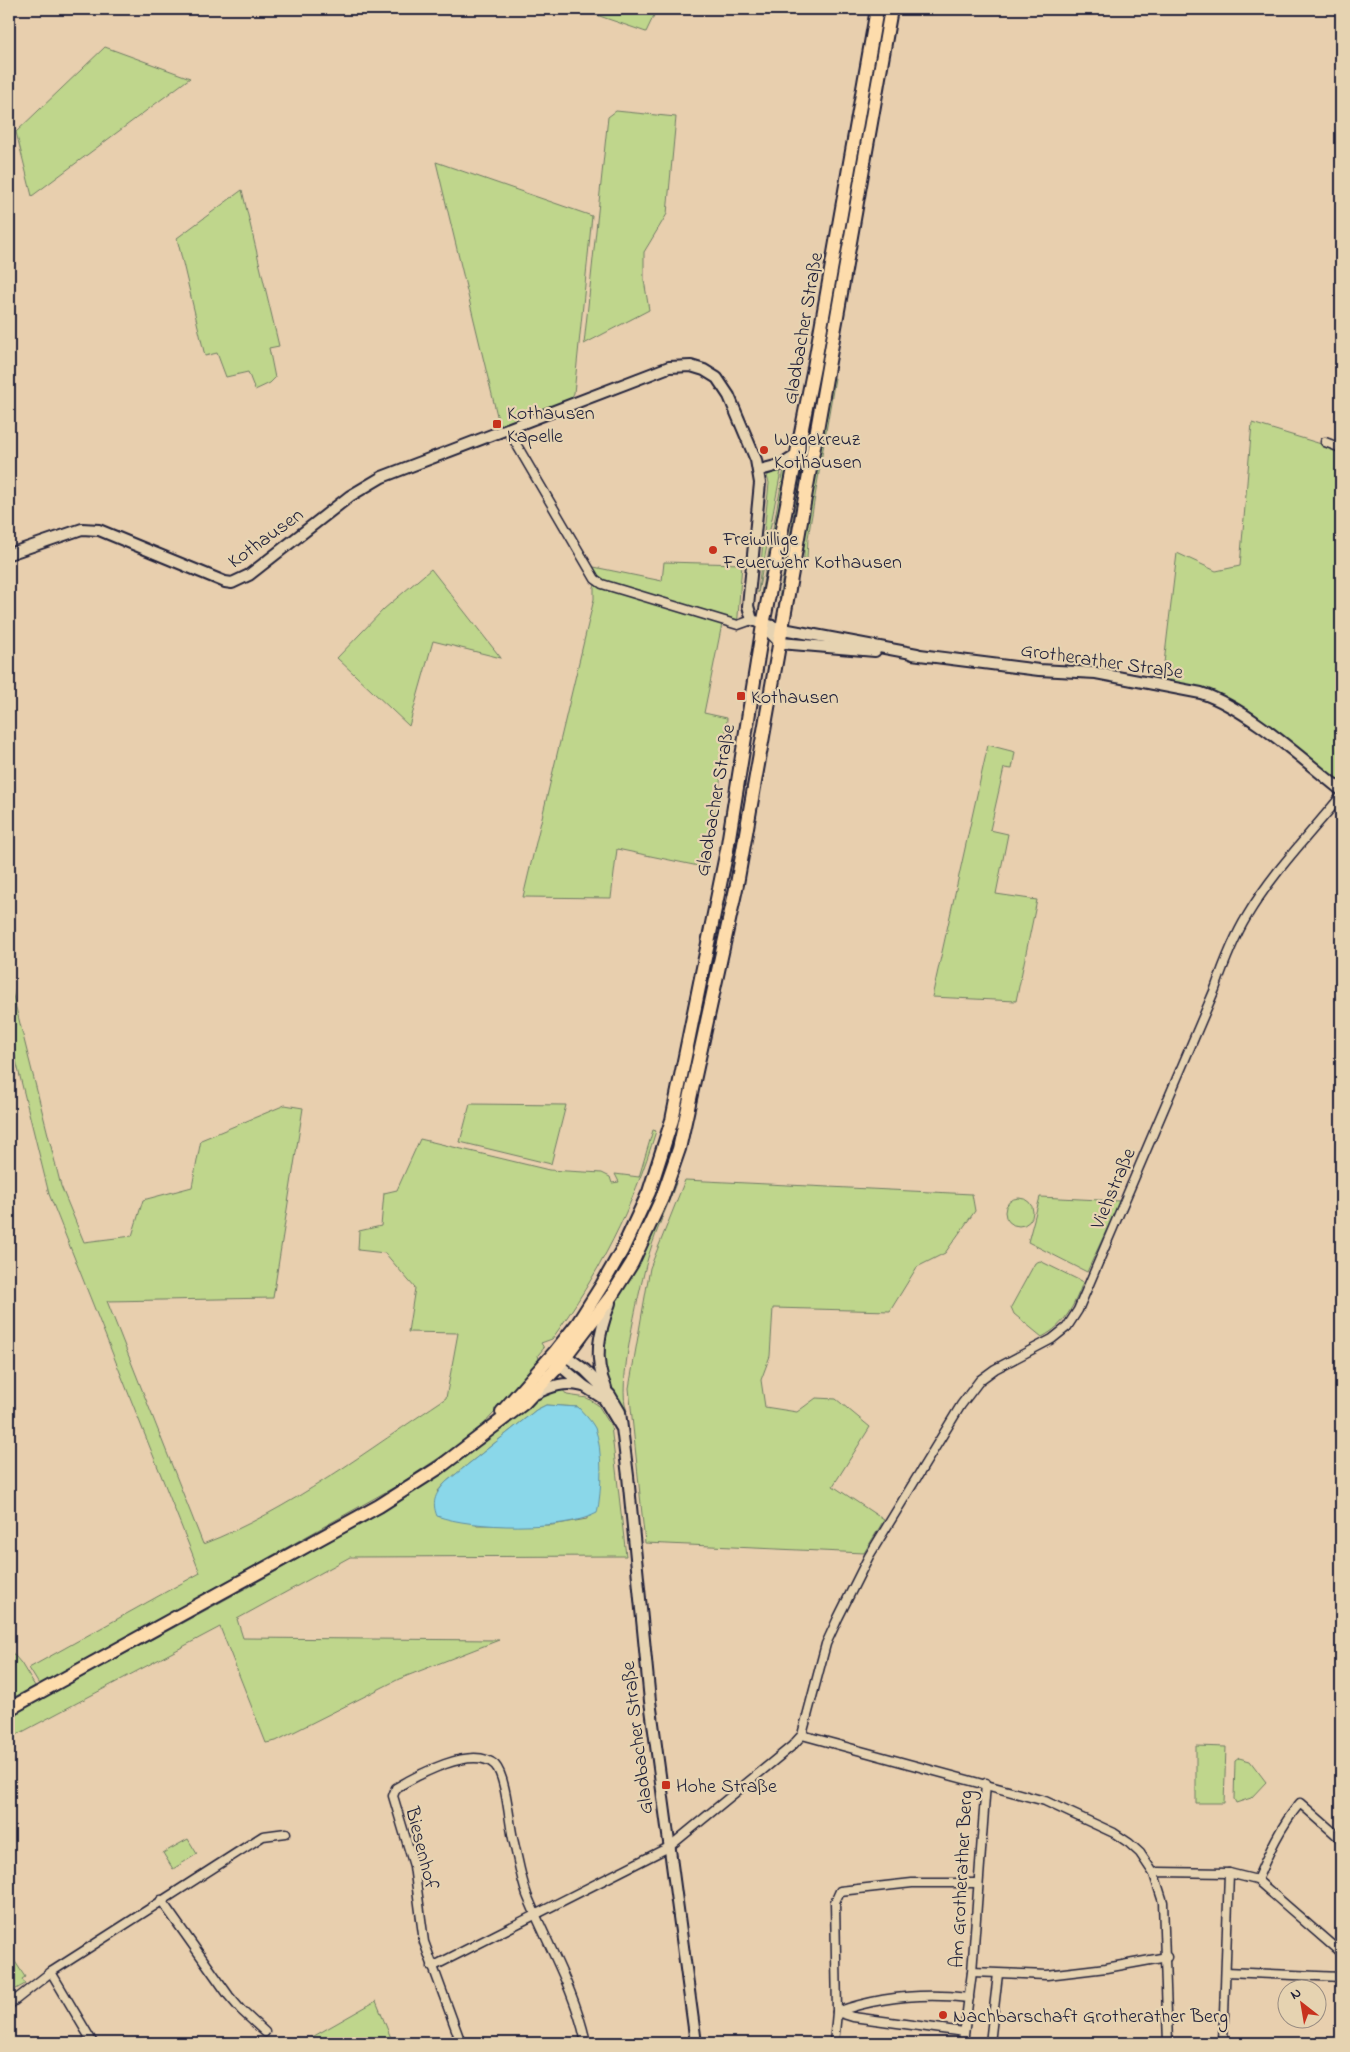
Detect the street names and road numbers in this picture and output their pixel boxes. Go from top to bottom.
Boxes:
street label: Gladbacher Straße [777,250,832,407]
street label: Kothausen [223,501,311,576]
street label: Grotherather Straße [1019,637,1185,688]
street label: Gladbacher Straße [689,722,744,879]
street label: Viehstraße [1084,1144,1144,1235]
street label: Gladbacher Straße [615,1660,662,1816]
street label: Am Grotherather Berg [943,1789,983,1969]
street label: Biesenhof [396,1803,445,1894]

